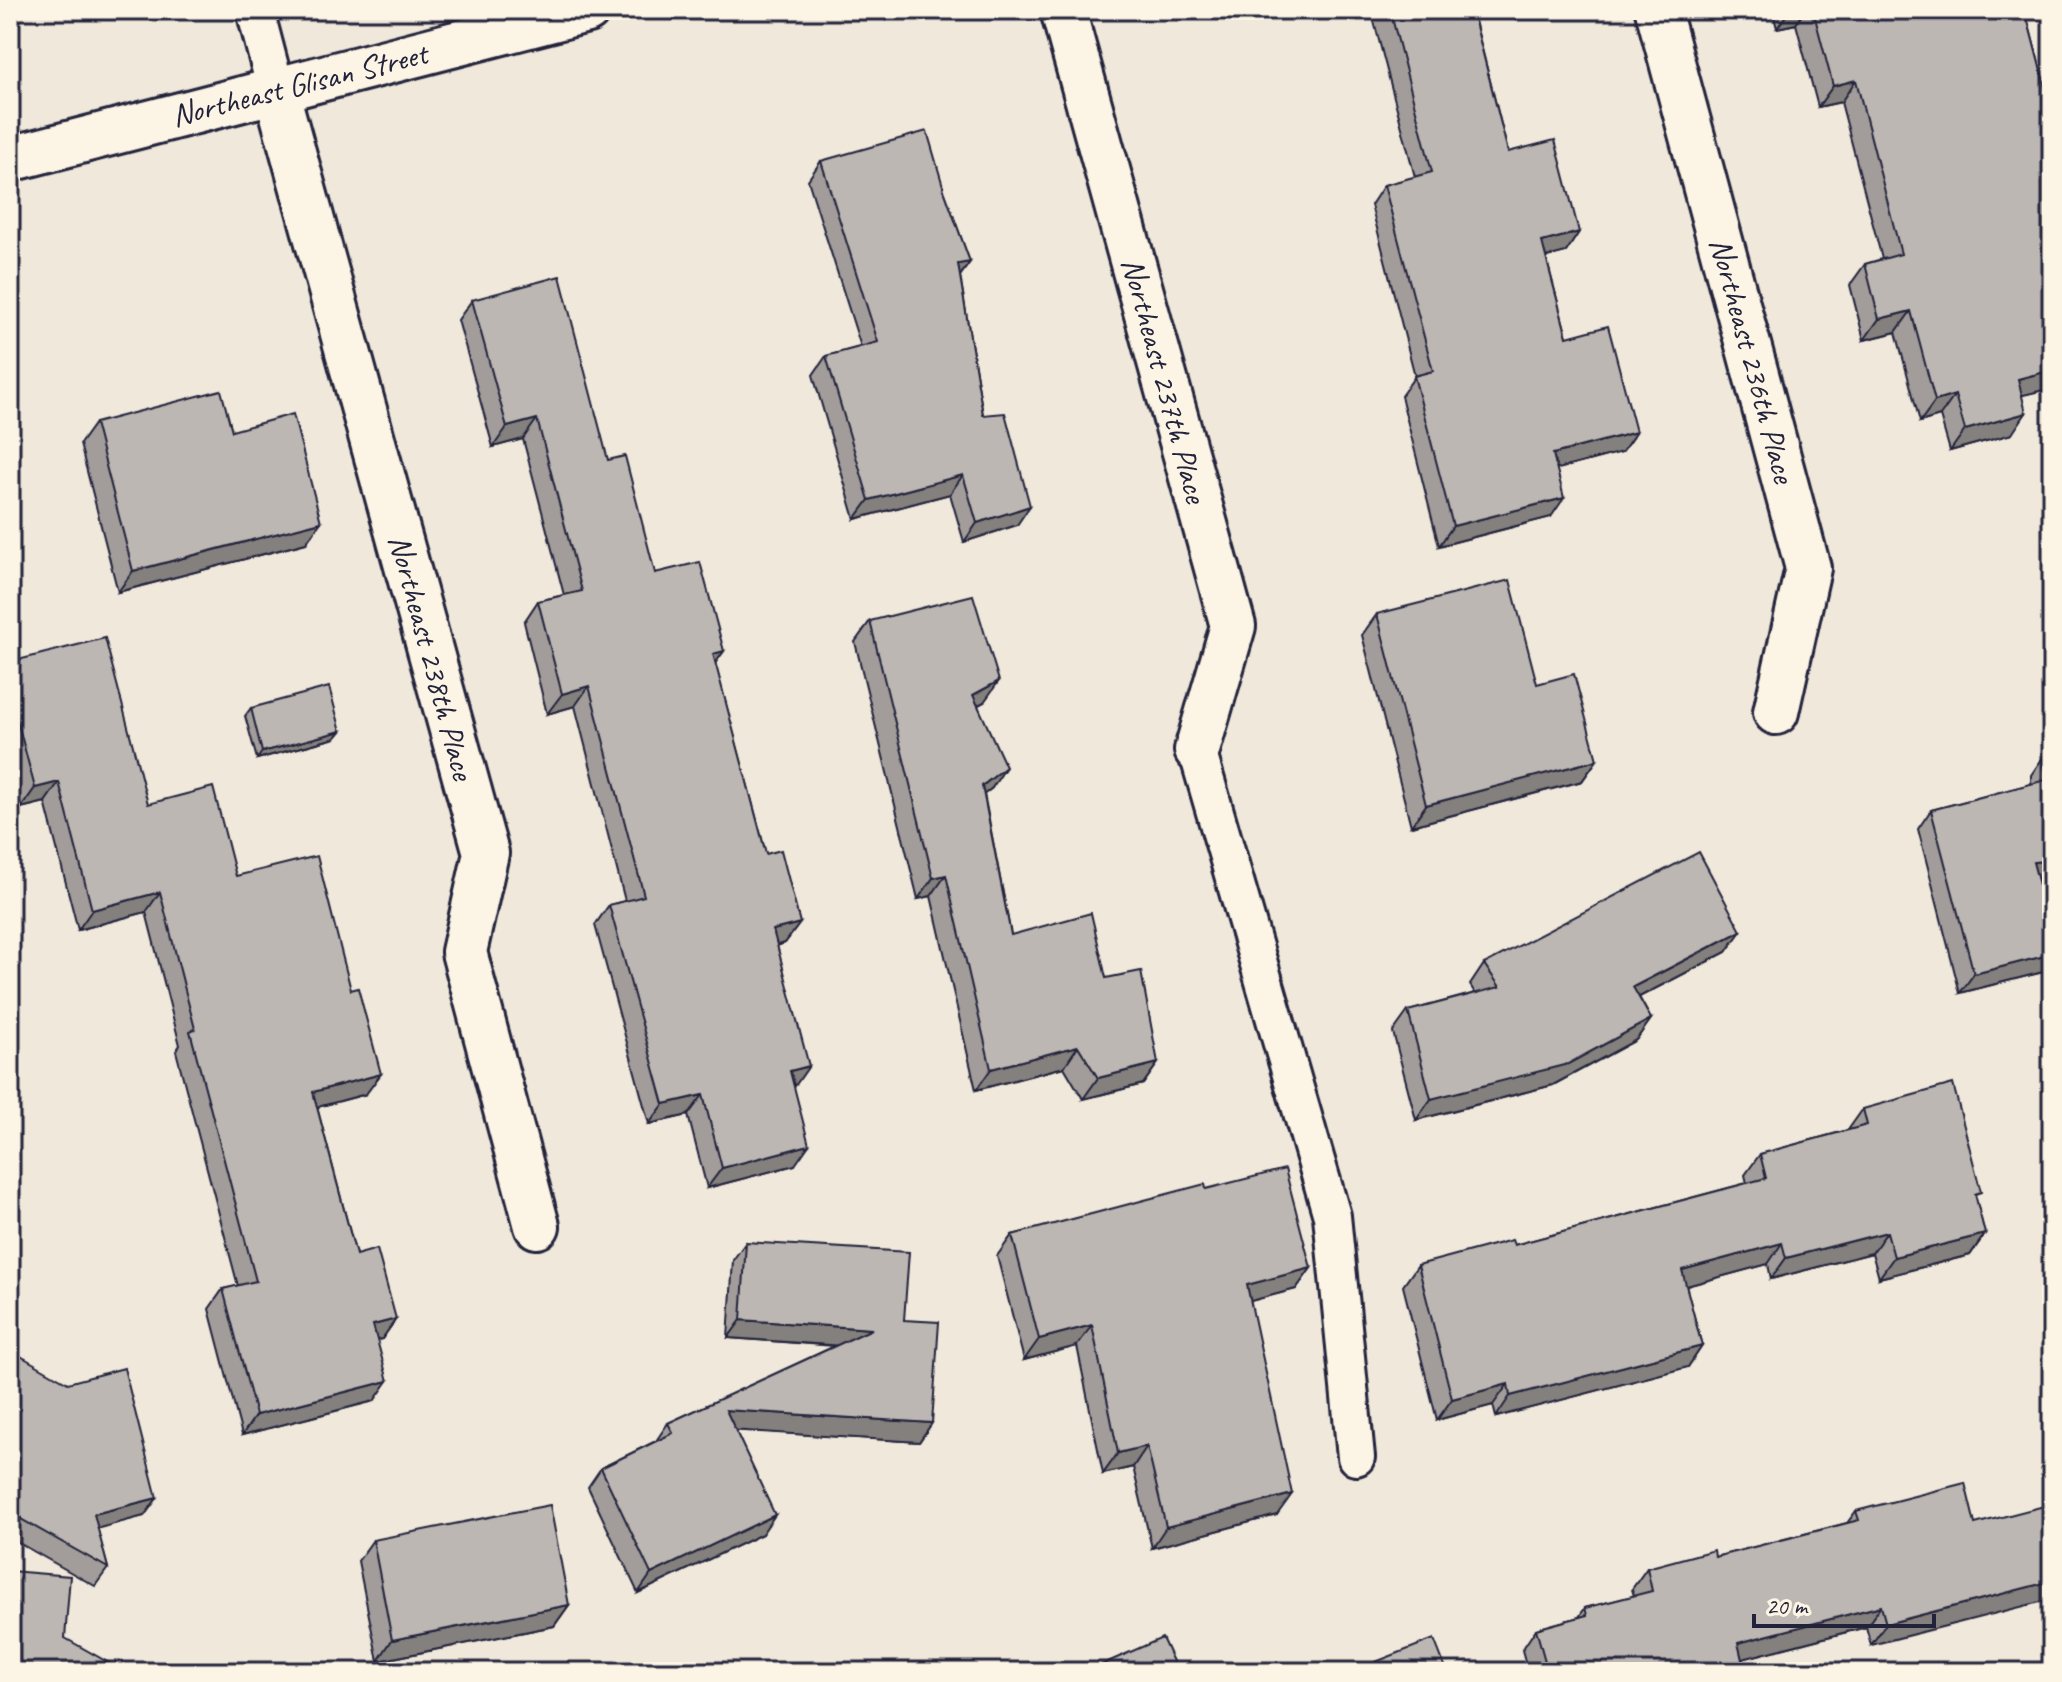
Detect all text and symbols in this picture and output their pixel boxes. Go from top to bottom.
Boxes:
street label: Northeast Glisan Street [167,32,434,136]
street label: Northeast 236th Place [1700,233,1806,490]
street label: Northeast 237th Place [1112,253,1218,510]
street label: Northeast 238th Place [379,530,485,787]
scale bar [1754,1578,1934,1628]
text: 20 m [1766,1591,1809,1621]

